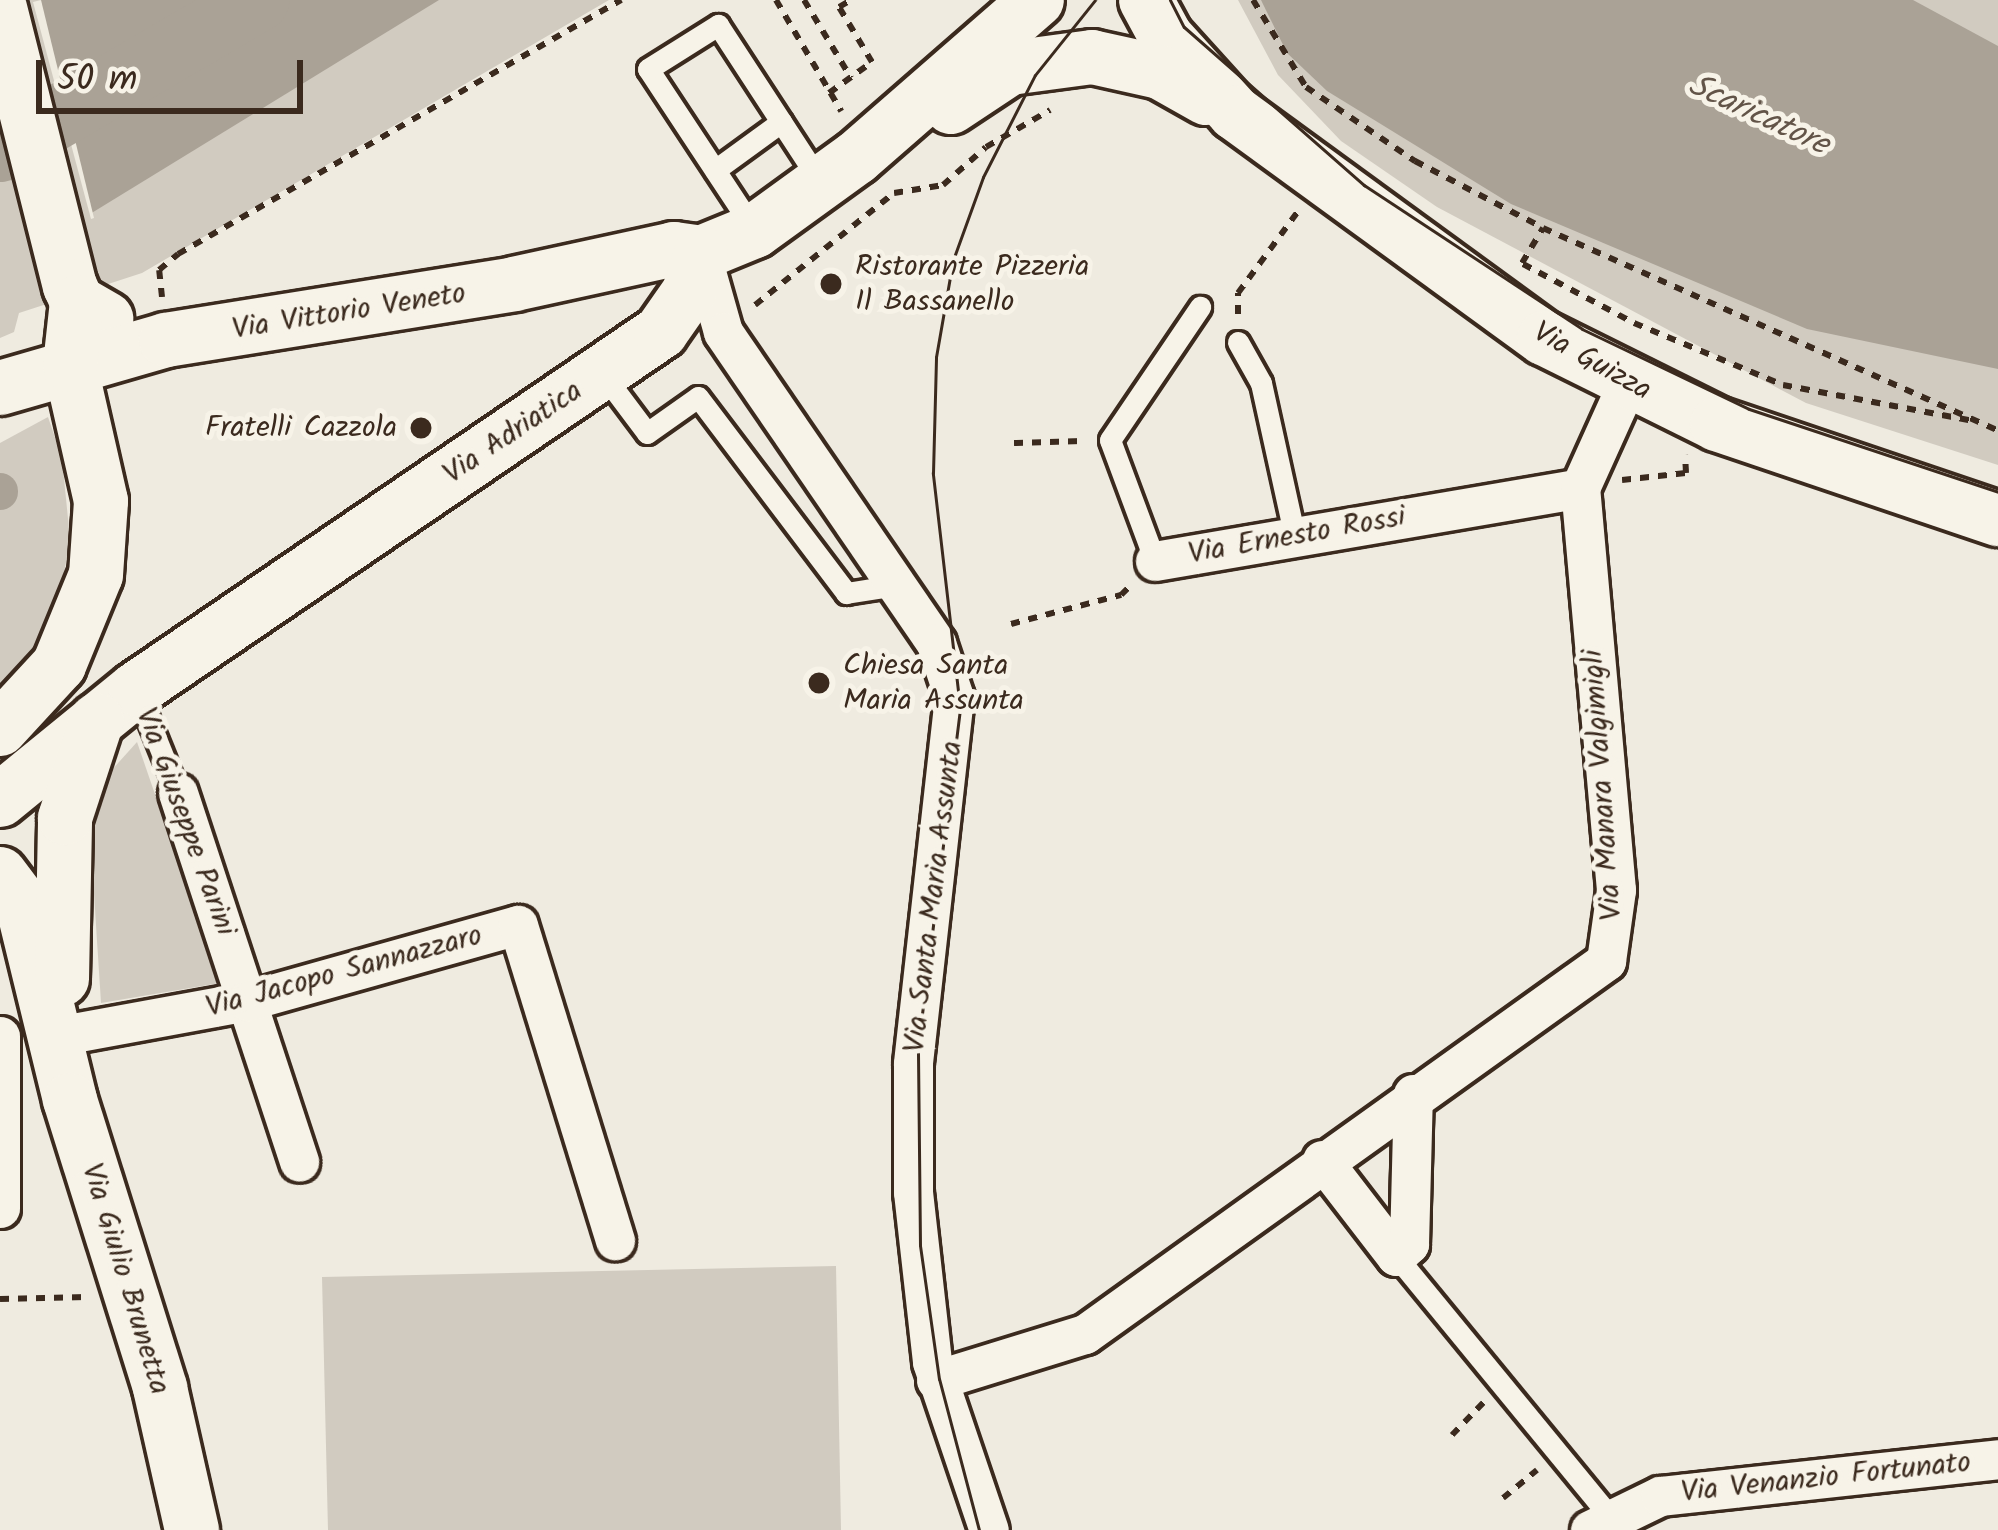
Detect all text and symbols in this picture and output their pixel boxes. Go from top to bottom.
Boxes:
scale bar [42,36,309,110]
text: 50 m [57,52,137,109]
water label: Scaricatore [1682,66,1834,166]
place label: Ristorante Pizzeria Il Bassanello [855,249,1089,320]
marker: Ristorante Pizzeria Il Bassanello [818,271,844,297]
street label: Via Vittorio Veneto [230,276,468,348]
street label: Via Guizza [1527,315,1657,409]
street label: Via Adriatica [437,373,589,493]
place label: Fratelli Cazzola [205,410,397,446]
marker: Fratelli Cazzola [408,415,434,441]
street label: Via Ernesto Rossi [1186,499,1408,573]
place label: Chiesa Santa Maria Assunta [843,648,1024,718]
street label: Via Manara Valgimigli [1576,648,1630,922]
marker: Chiesa Santa Maria Assunta [806,670,832,696]
street label: Via Giuseppe Parini [127,703,243,941]
street label: Via Santa Maria Assunta [897,739,971,1055]
street label: Via Jacopo Sannazzaro [202,918,486,1026]
street label: Via Giulio Brunetta [73,1159,177,1399]
street label: Via Venanzio Fortunato [1679,1445,1973,1511]

